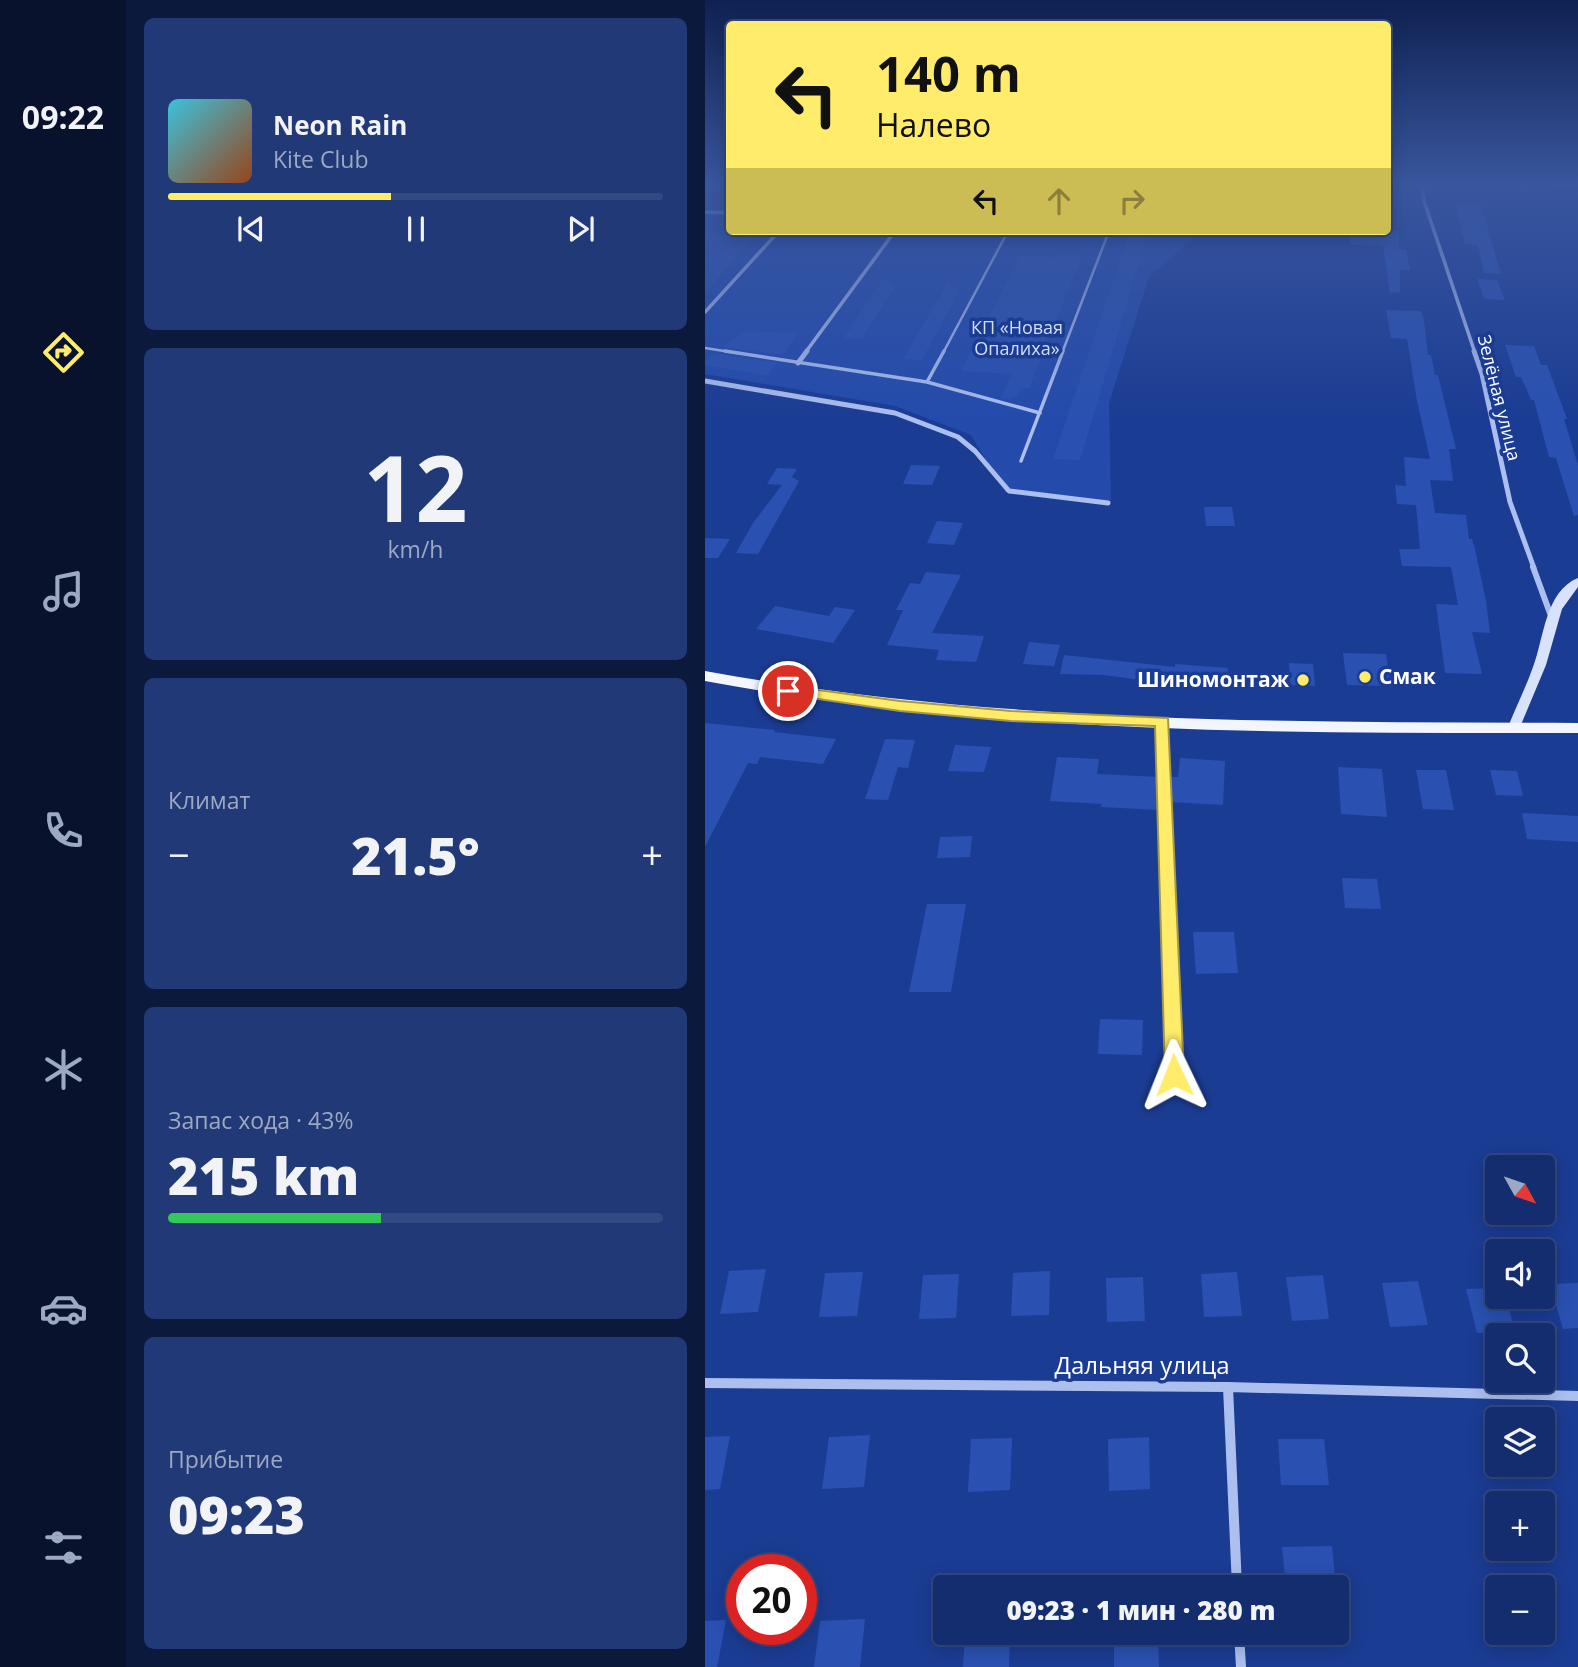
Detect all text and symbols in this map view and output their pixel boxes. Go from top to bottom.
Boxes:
text: 140 m [876,40,1021,106]
icon: left [761,49,852,140]
text: 09:22 [22,95,104,138]
text: Налево [876,103,991,146]
text: Neon Rain [273,107,407,143]
text: Kite Club [273,143,368,175]
icon: left [967,182,1005,220]
icon: ahead [1040,182,1078,220]
icon: right [1113,182,1151,220]
icon: previous [232,210,270,248]
icon: pause [397,210,435,248]
icon: next [562,210,600,248]
park label: КП «Новая Опалиха» [971,315,1063,360]
icon: directions [39,328,88,377]
street label: Зелёная улица [1473,332,1527,463]
text: 12 [363,425,468,549]
text: km/h [388,533,443,565]
icon: music [39,567,88,616]
pin [758,661,818,721]
place label: Смак [1379,662,1436,690]
place label: Шиномонтаж [1137,665,1290,693]
marker: Смак [1357,669,1373,685]
icon: arrive [769,672,807,710]
marker: Шиномонтаж [1295,672,1311,688]
text: Климат [168,784,250,816]
icon: phone [39,806,88,855]
text: 21.5° [351,819,480,890]
text: − [168,828,190,880]
text: + [641,828,663,880]
position arrow [1137,1038,1211,1112]
icon: climate [39,1045,88,1094]
text: Запас хода · 43% [168,1104,353,1136]
text: 215 km [168,1139,359,1210]
north arrow [1485,1155,1555,1225]
map controls [1485,1155,1555,1645]
button: sound [1485,1239,1555,1309]
icon: car [39,1284,88,1333]
button: search [1485,1323,1555,1393]
street label: Дальняя улица [1054,1348,1230,1381]
button: layers [1485,1407,1555,1477]
text: Прибытие [168,1443,283,1475]
text: 09:23 [168,1478,305,1549]
button: + [1485,1491,1555,1561]
icon: filters [39,1523,88,1572]
speed limit sign: 20 [726,1554,817,1645]
button: − [1485,1575,1555,1645]
text: 09:23 · 1 мин · 280 m [1006,1592,1276,1628]

